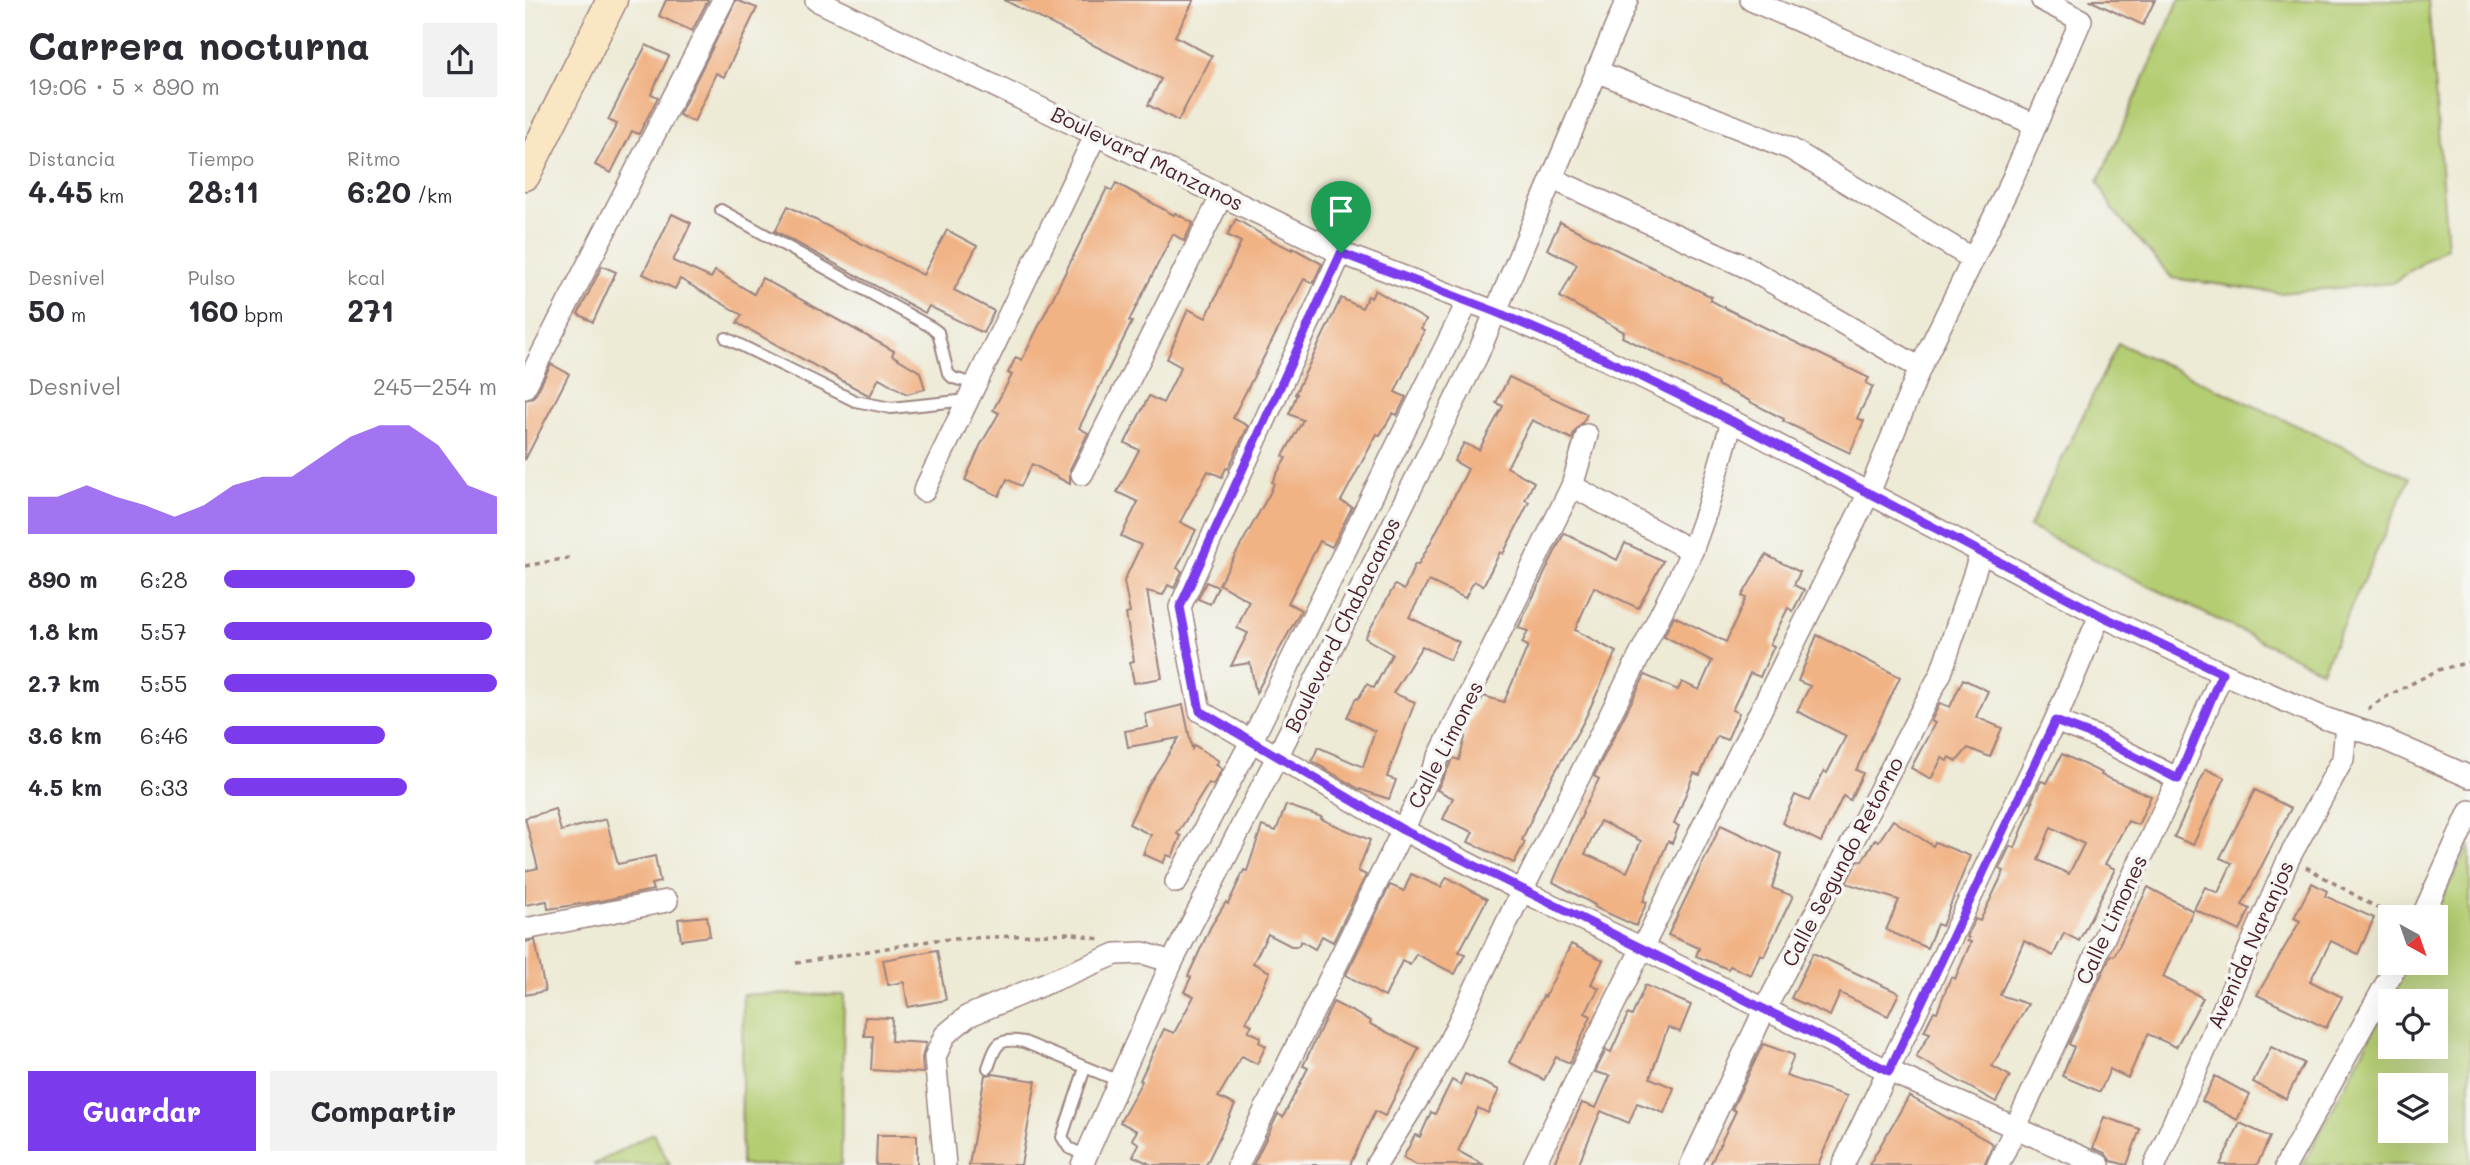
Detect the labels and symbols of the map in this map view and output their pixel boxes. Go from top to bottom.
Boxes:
street label: Boulevard Manzanos [1047,99,1248,216]
pin [1311,181,1371,253]
street label: Boulevard Chabacanos [1278,512,1406,736]
street label: Calle Limones [1401,676,1488,813]
street label: Calle Segundo Retorno [1775,752,1908,971]
street label: Calle Limones [2069,850,2152,988]
street label: Avenida Naranjos [2200,856,2299,1033]
north arrow [2378,905,2448,975]

